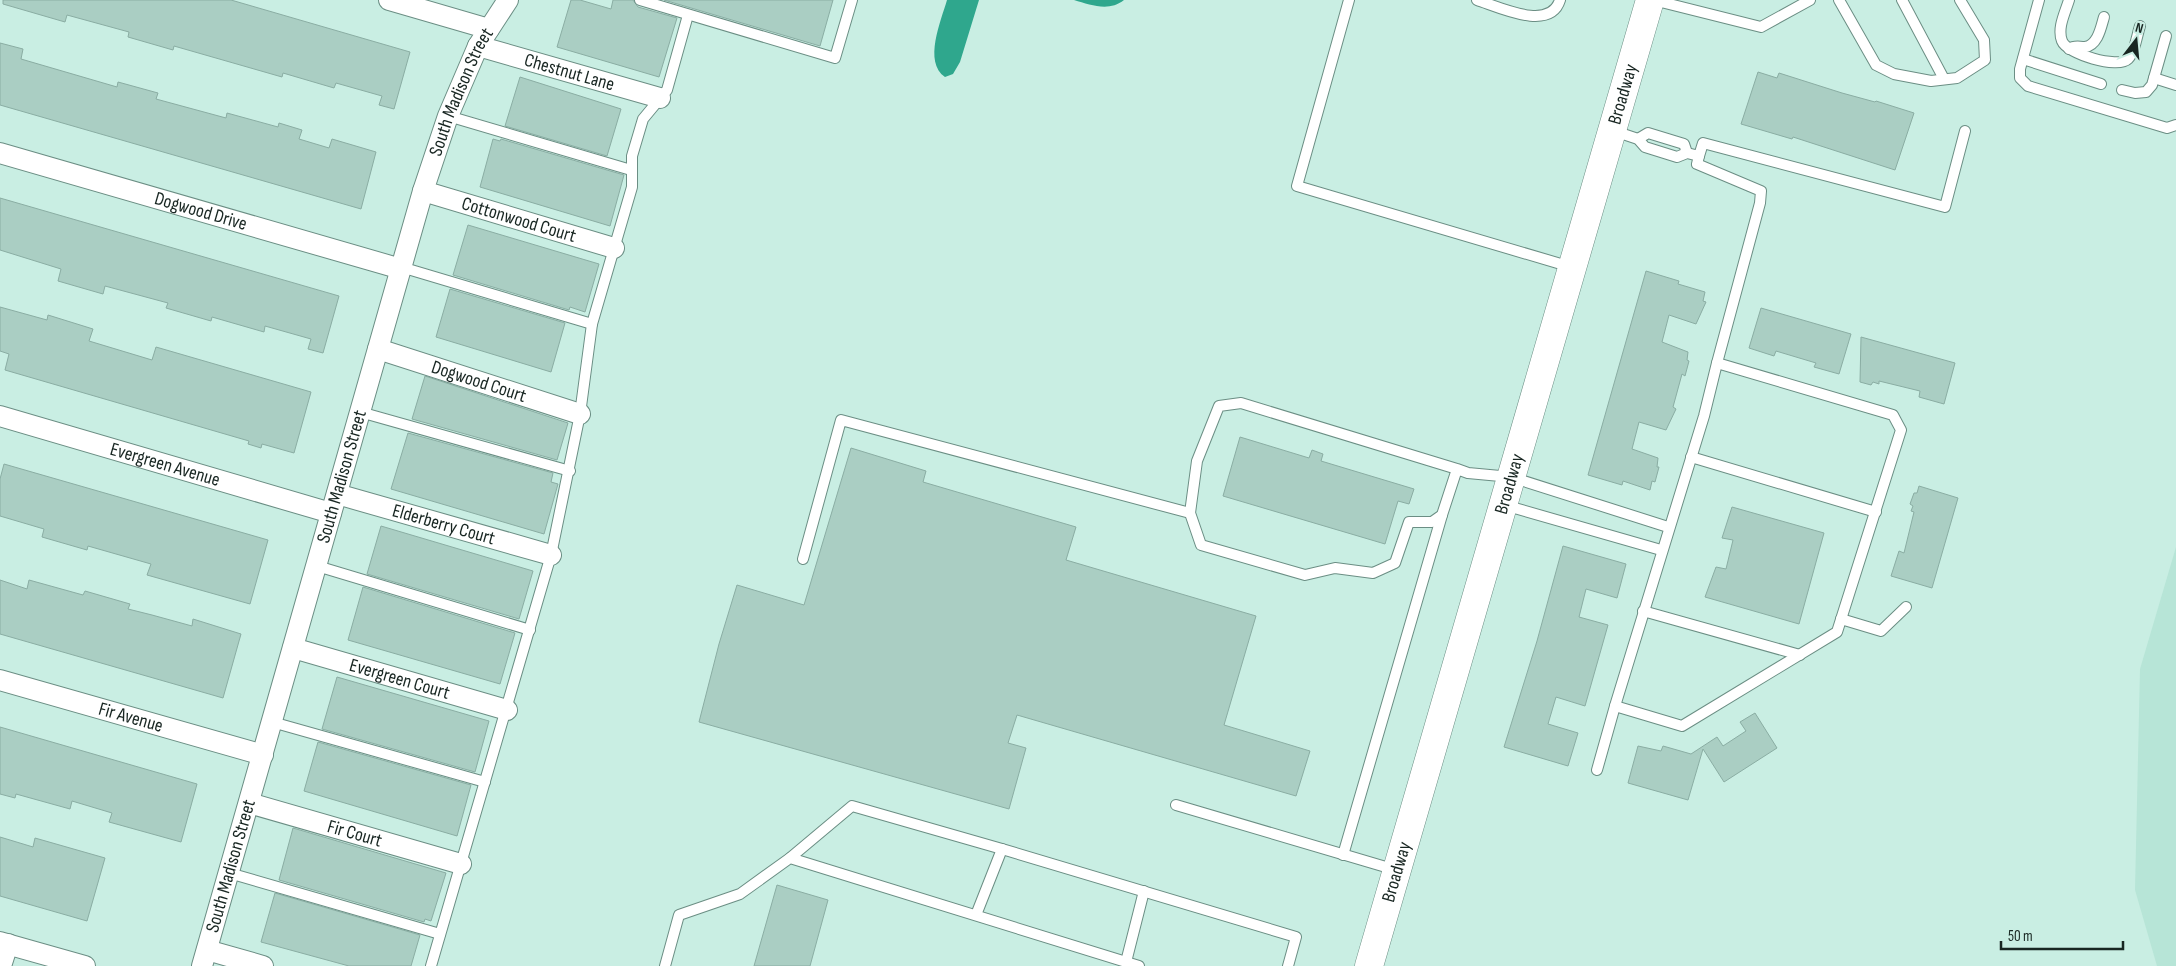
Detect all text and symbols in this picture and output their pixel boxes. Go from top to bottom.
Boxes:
north arrow [2111,15,2161,65]
text: N [2134,19,2145,37]
street label: South Madison Street [424,23,498,159]
street label: Chestnut Lane [522,48,617,96]
street label: Broadway [1603,61,1642,127]
street label: Dogwood Drive [152,187,250,235]
street label: Cottonwood Court [459,192,579,248]
street label: Dogwood Court [429,355,529,408]
street label: South Madison Street [312,407,371,546]
street label: Evergreen Avenue [107,437,223,491]
street label: Broadway [1490,451,1529,517]
street label: Elderberry Court [390,499,498,550]
street label: Evergreen Court [347,653,453,704]
street label: Fir Avenue [96,697,166,737]
street label: South Madison Street [201,797,260,935]
street label: Fir Court [325,815,385,852]
street label: Broadway [1377,838,1416,905]
scale bar [2001,918,2124,950]
text: 50 m [2008,927,2033,946]

